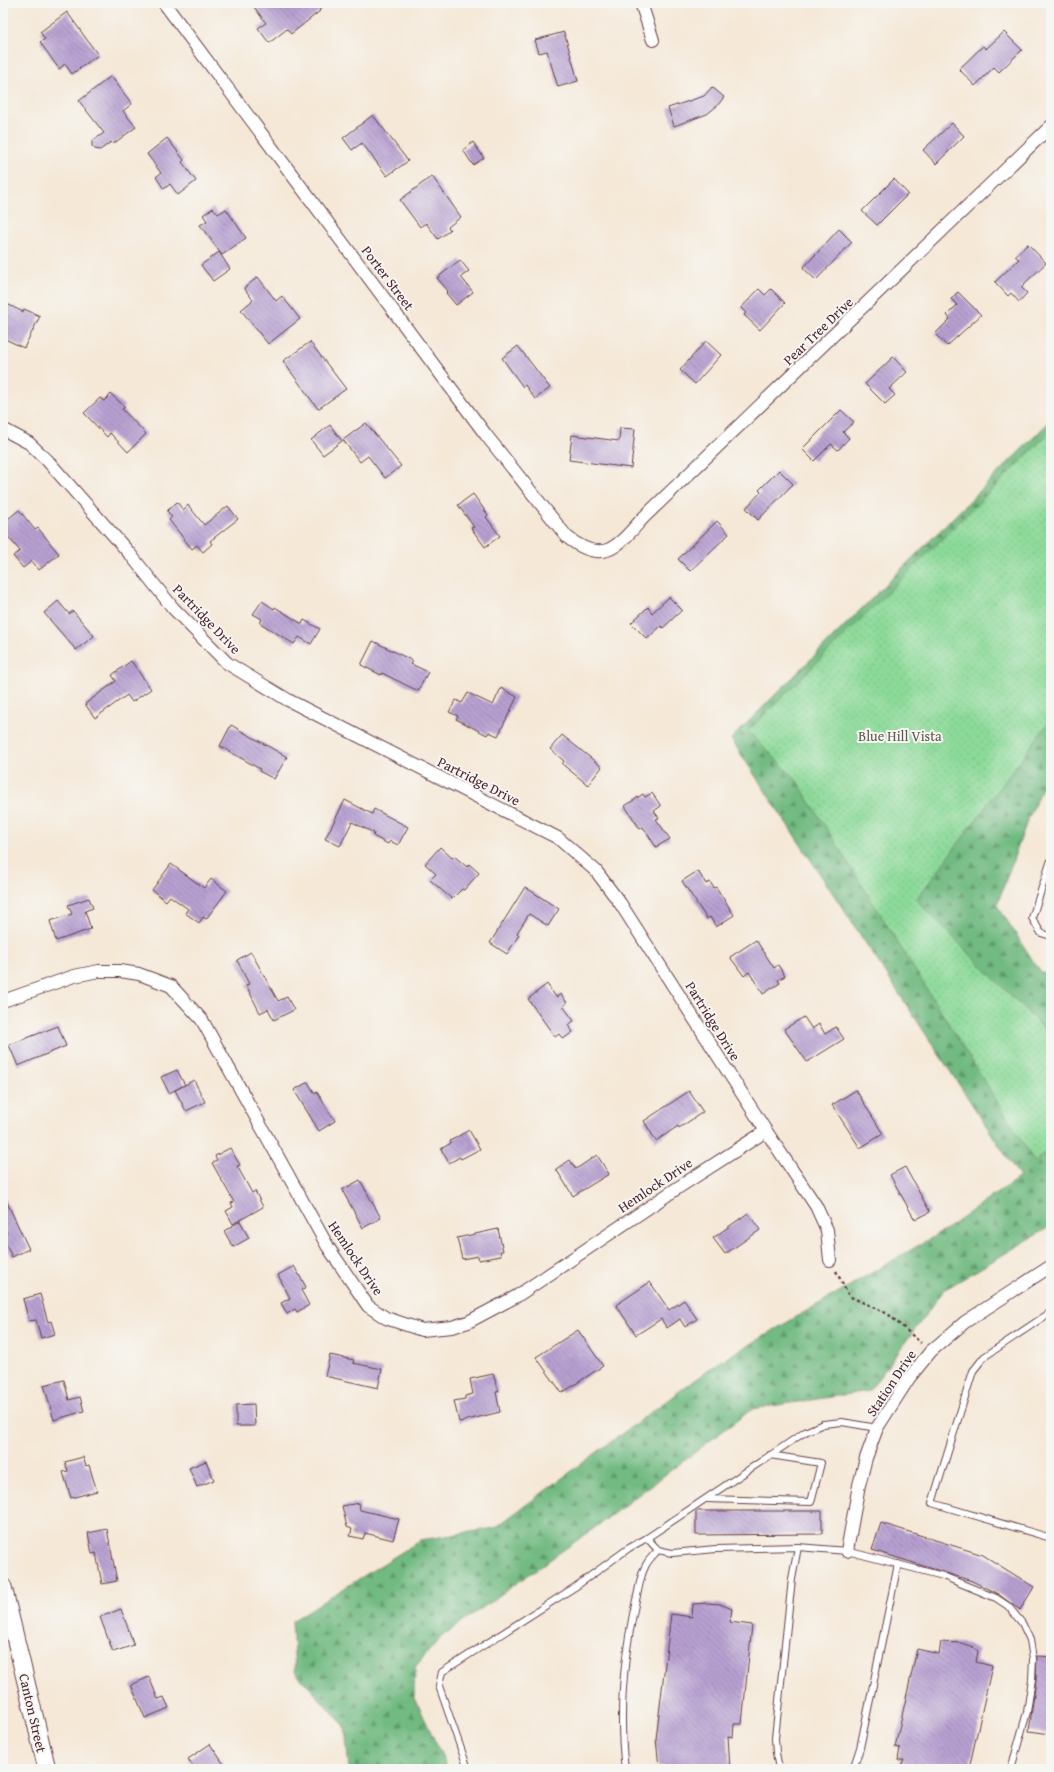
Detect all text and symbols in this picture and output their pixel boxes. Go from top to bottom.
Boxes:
street label: Porter Street [357,242,419,314]
street label: Pear Tree Drive [778,292,858,370]
street label: Partridge Drive [169,580,246,659]
park label: Blue Hill Vista [858,726,942,746]
street label: Partridge Drive [434,752,524,811]
street label: Partridge Drive [681,978,746,1065]
street label: Hemlock Drive [614,1152,697,1217]
street label: Hemlock Drive [324,1217,389,1300]
street label: Station Drive [861,1345,921,1420]
street label: Canton Street [14,1672,52,1755]

